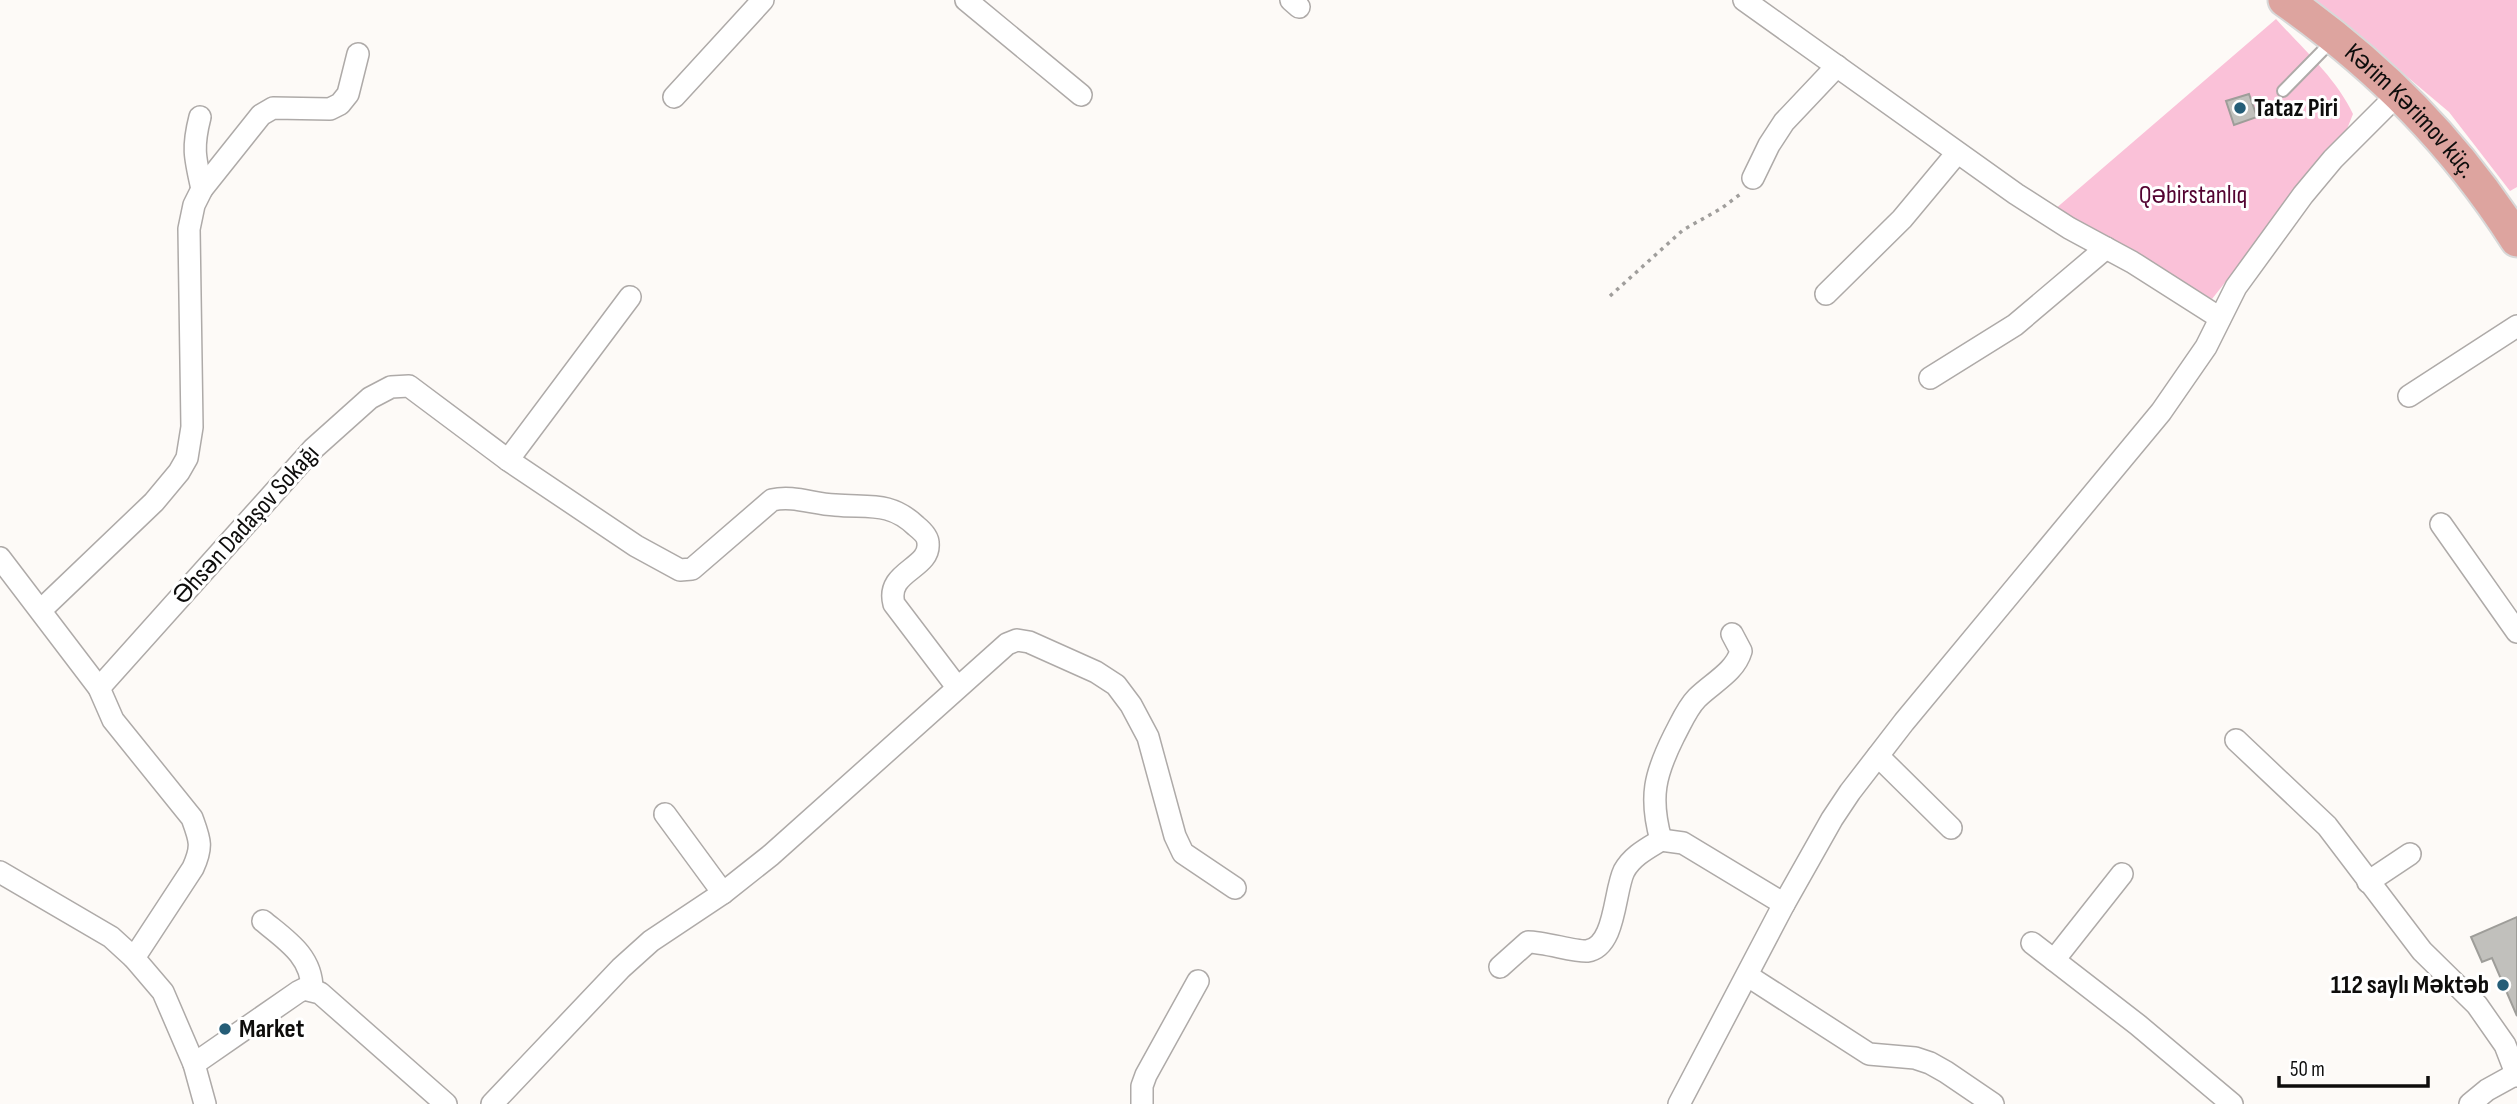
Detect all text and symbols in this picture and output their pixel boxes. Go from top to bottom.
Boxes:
street label: Kərim Kərimov küç. [2338,37,2483,184]
place label: Tataz Piri [2254,93,2338,124]
marker: Tataz Piri [2232,100,2248,116]
park label: Qəbirstanlıq [2139,180,2247,211]
street label: Əhsən Dadaşov Sokağı [166,439,326,611]
place label: 112 saylı Məktəb [2331,970,2489,1001]
marker: 112 saylı Məktəb [2495,977,2511,993]
place label: Market [239,1014,305,1045]
marker: Market [217,1021,233,1037]
scale bar [2279,1044,2428,1088]
text: 50 m [2290,1057,2325,1082]

